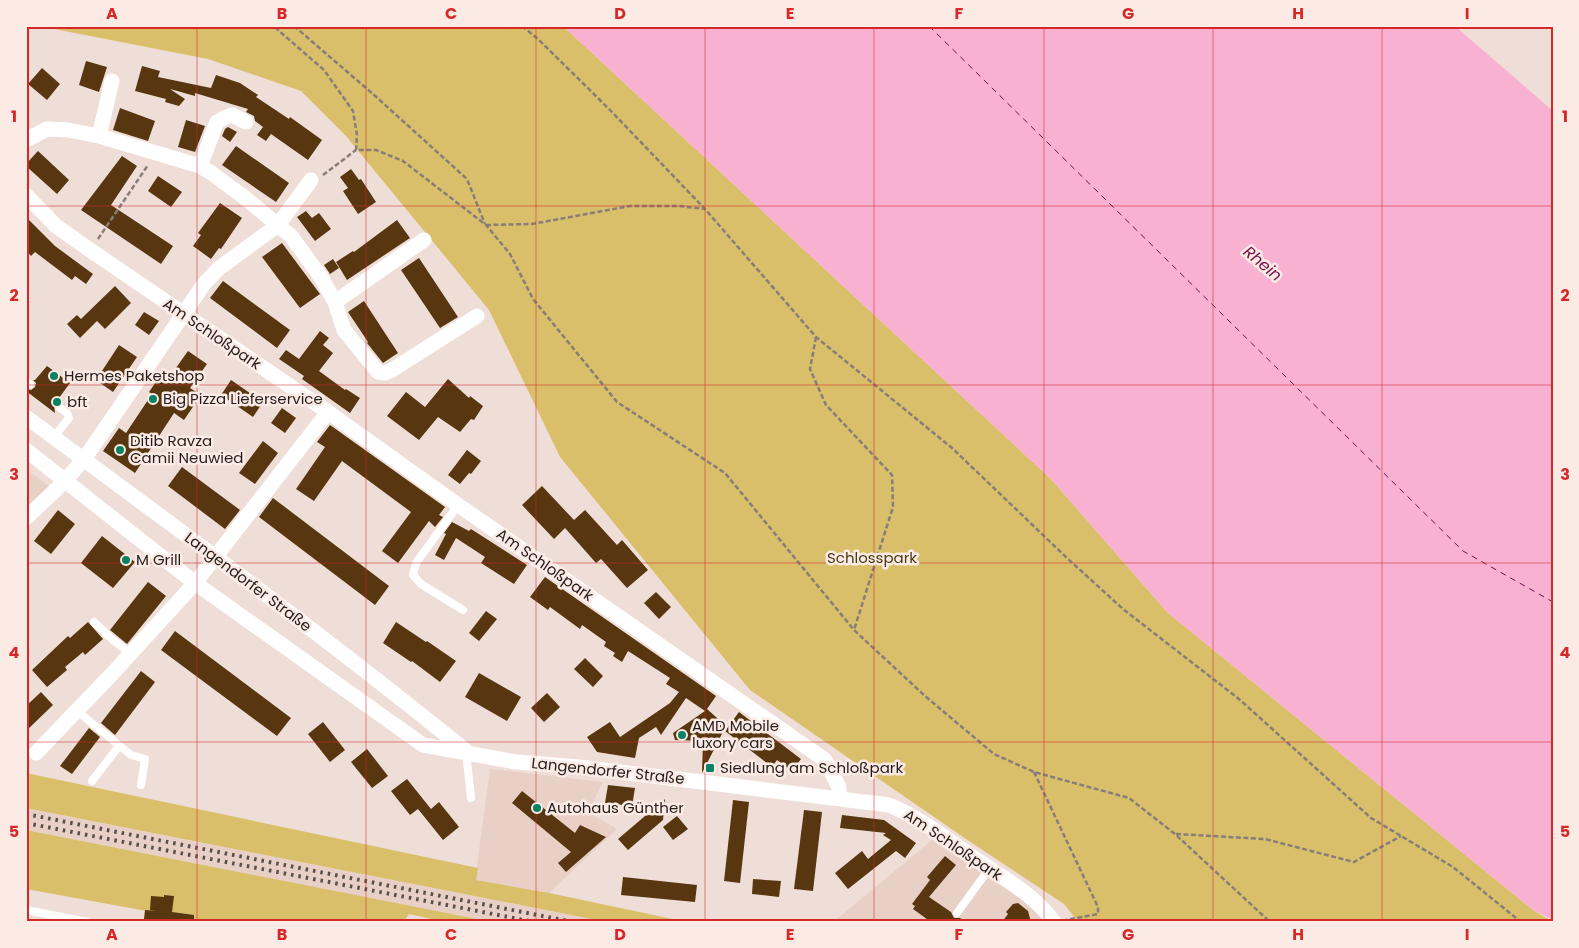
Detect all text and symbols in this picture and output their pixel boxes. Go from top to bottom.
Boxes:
text: A [106,2,118,25]
text: B [277,2,287,25]
text: C [445,2,457,25]
text: D [614,2,626,25]
text: E [786,2,794,25]
text: F [955,2,964,25]
text: G [1122,2,1134,25]
text: H [1292,2,1304,25]
text: I [1465,2,1469,25]
text: 1 [11,105,17,128]
text: 1 [1562,105,1568,128]
water label: Rhein [1238,240,1287,286]
text: 2 [9,284,19,307]
text: 2 [1560,284,1570,307]
street label: Am Schloßpark [159,293,266,374]
place label: Hermes Paketshop [64,365,204,386]
marker: Hermes Paketshop [48,370,60,382]
place label: Big Pizza Lieferservice [163,388,323,409]
place label: bft [67,391,88,412]
marker: Big Pizza Lieferservice [147,393,159,405]
marker: bft [51,396,63,408]
place label: Ditib Ravza Camii Neuwied [130,430,243,468]
marker: Ditib Ravza Camii Neuwied [114,444,126,456]
text: 3 [9,463,19,486]
text: 3 [1560,463,1570,486]
street label: Am Schloßpark [492,523,598,606]
street label: Langendorfer Straße [181,527,316,636]
park label: Schlosspark [827,547,917,568]
place label: M Grill [136,549,181,570]
marker: M Grill [120,554,132,566]
text: 4 [9,641,20,664]
text: 4 [1560,641,1571,664]
place label: AMD Mobile luxory cars [692,715,779,753]
marker: AMD Mobile luxory cars [676,729,688,741]
street label: Langendorfer Straße [530,752,686,789]
place label: Siedlung am Schloßpark [720,757,903,778]
marker: Siedlung am Schloßpark [704,762,716,774]
place label: Autohaus Günther [547,797,684,818]
marker: Autohaus Günther [531,802,543,814]
street label: Am Schloßpark [900,804,1007,885]
text: 5 [9,820,19,843]
text: 5 [1560,820,1570,843]
text: A [106,923,118,946]
text: B [277,923,287,946]
text: C [445,923,457,946]
text: D [614,923,626,946]
text: E [786,923,794,946]
text: F [955,923,964,946]
text: G [1122,923,1134,946]
text: H [1292,923,1304,946]
text: I [1465,923,1469,946]

